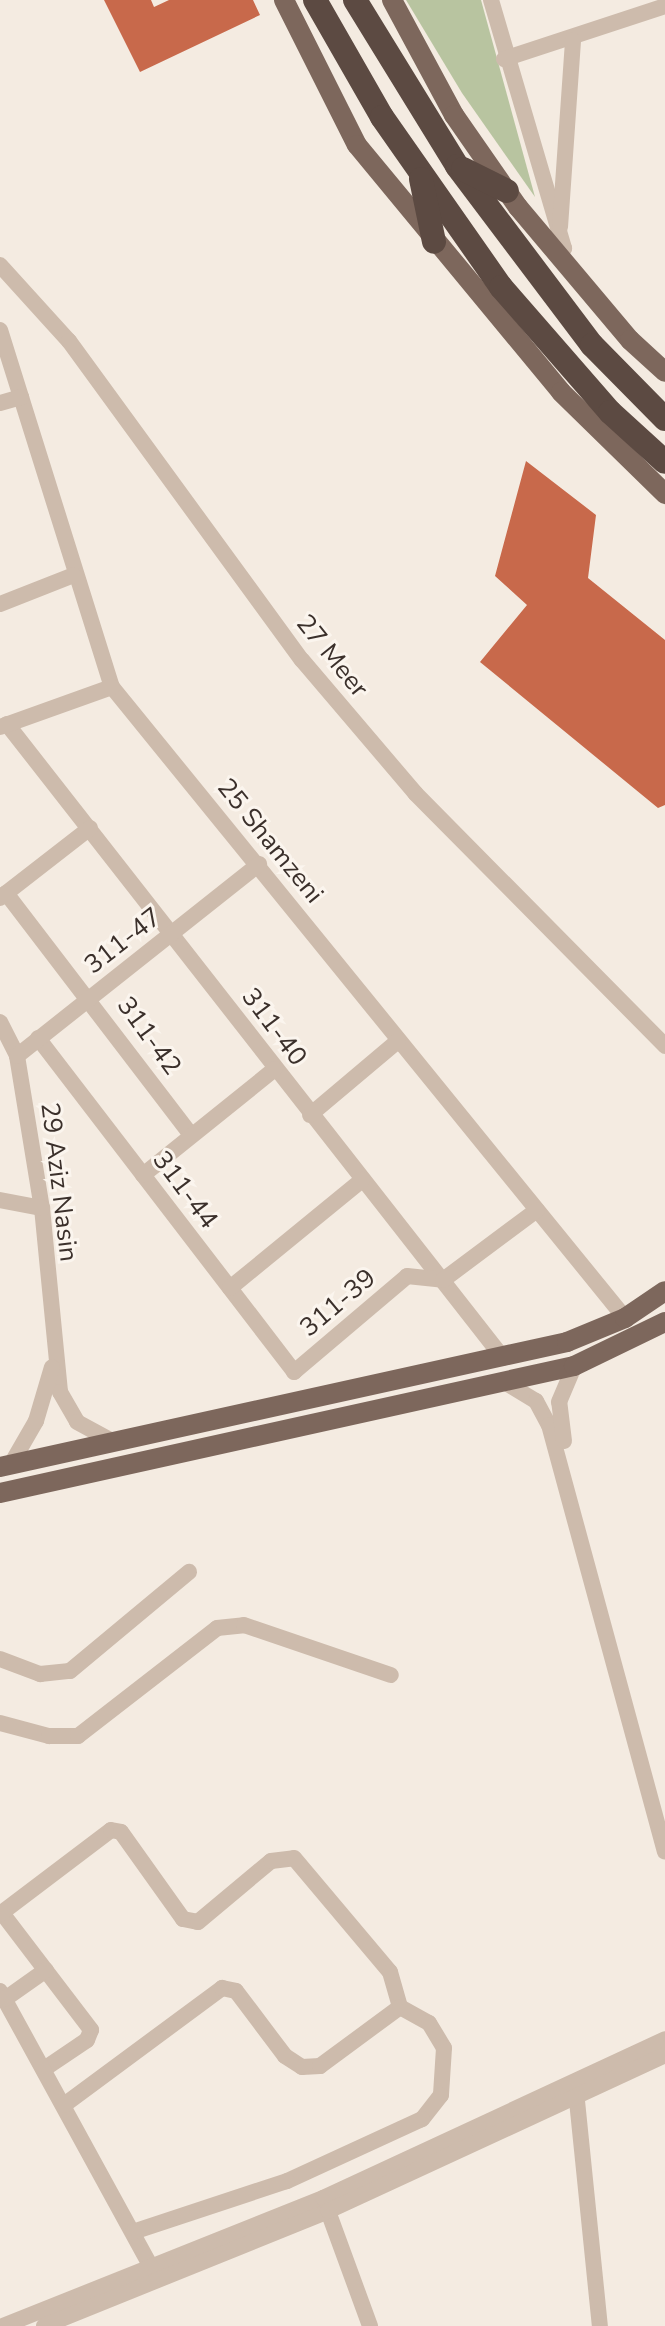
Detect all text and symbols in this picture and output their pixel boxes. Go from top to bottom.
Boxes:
street label: 27 Meer [289,608,375,704]
street label: 25 Shamzeni [210,772,330,910]
street label: 311-47 [78,901,168,981]
street label: 311-40 [235,982,313,1072]
street label: 311-42 [110,991,188,1081]
street label: 29 Aziz Nasin [34,1101,84,1263]
street label: 311-44 [146,1145,224,1235]
street label: 311-39 [294,1262,382,1344]

